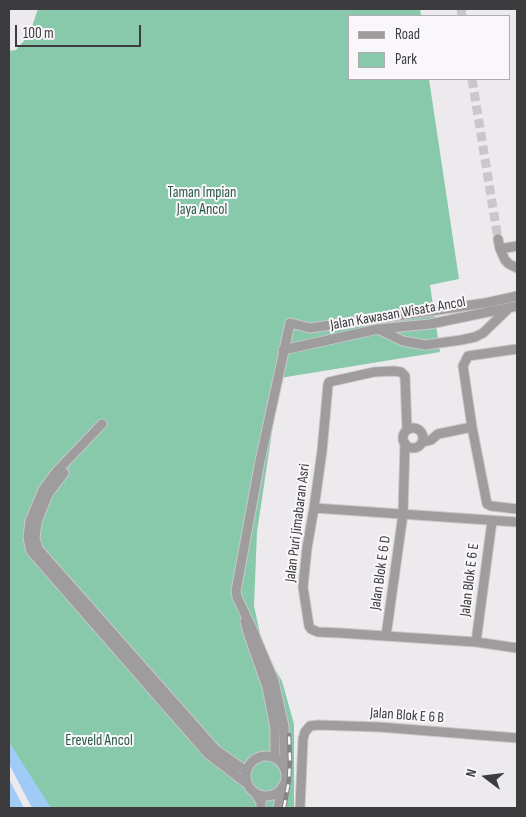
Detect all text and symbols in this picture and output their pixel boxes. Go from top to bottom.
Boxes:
scale bar [18,15,144,47]
legend [348,15,511,80]
text: 100 m [23,24,54,43]
text: Road [395,25,420,44]
text: Park [395,50,417,69]
park label: Taman Impian Jaya Ancol [168,184,236,219]
street label: Jalan Kawasan Wisata Ancol [329,293,467,335]
street label: Jalan Puri Jimabaran Asri [282,463,314,583]
street label: Jalan Blok E 6 D [367,535,395,611]
street label: Jalan Blok E 6 E [457,542,483,618]
street label: Jalan Blok E 6 B [369,704,445,728]
park label: Ereveld Ancol [65,732,133,750]
north arrow [461,752,511,802]
text: N [462,767,480,779]

